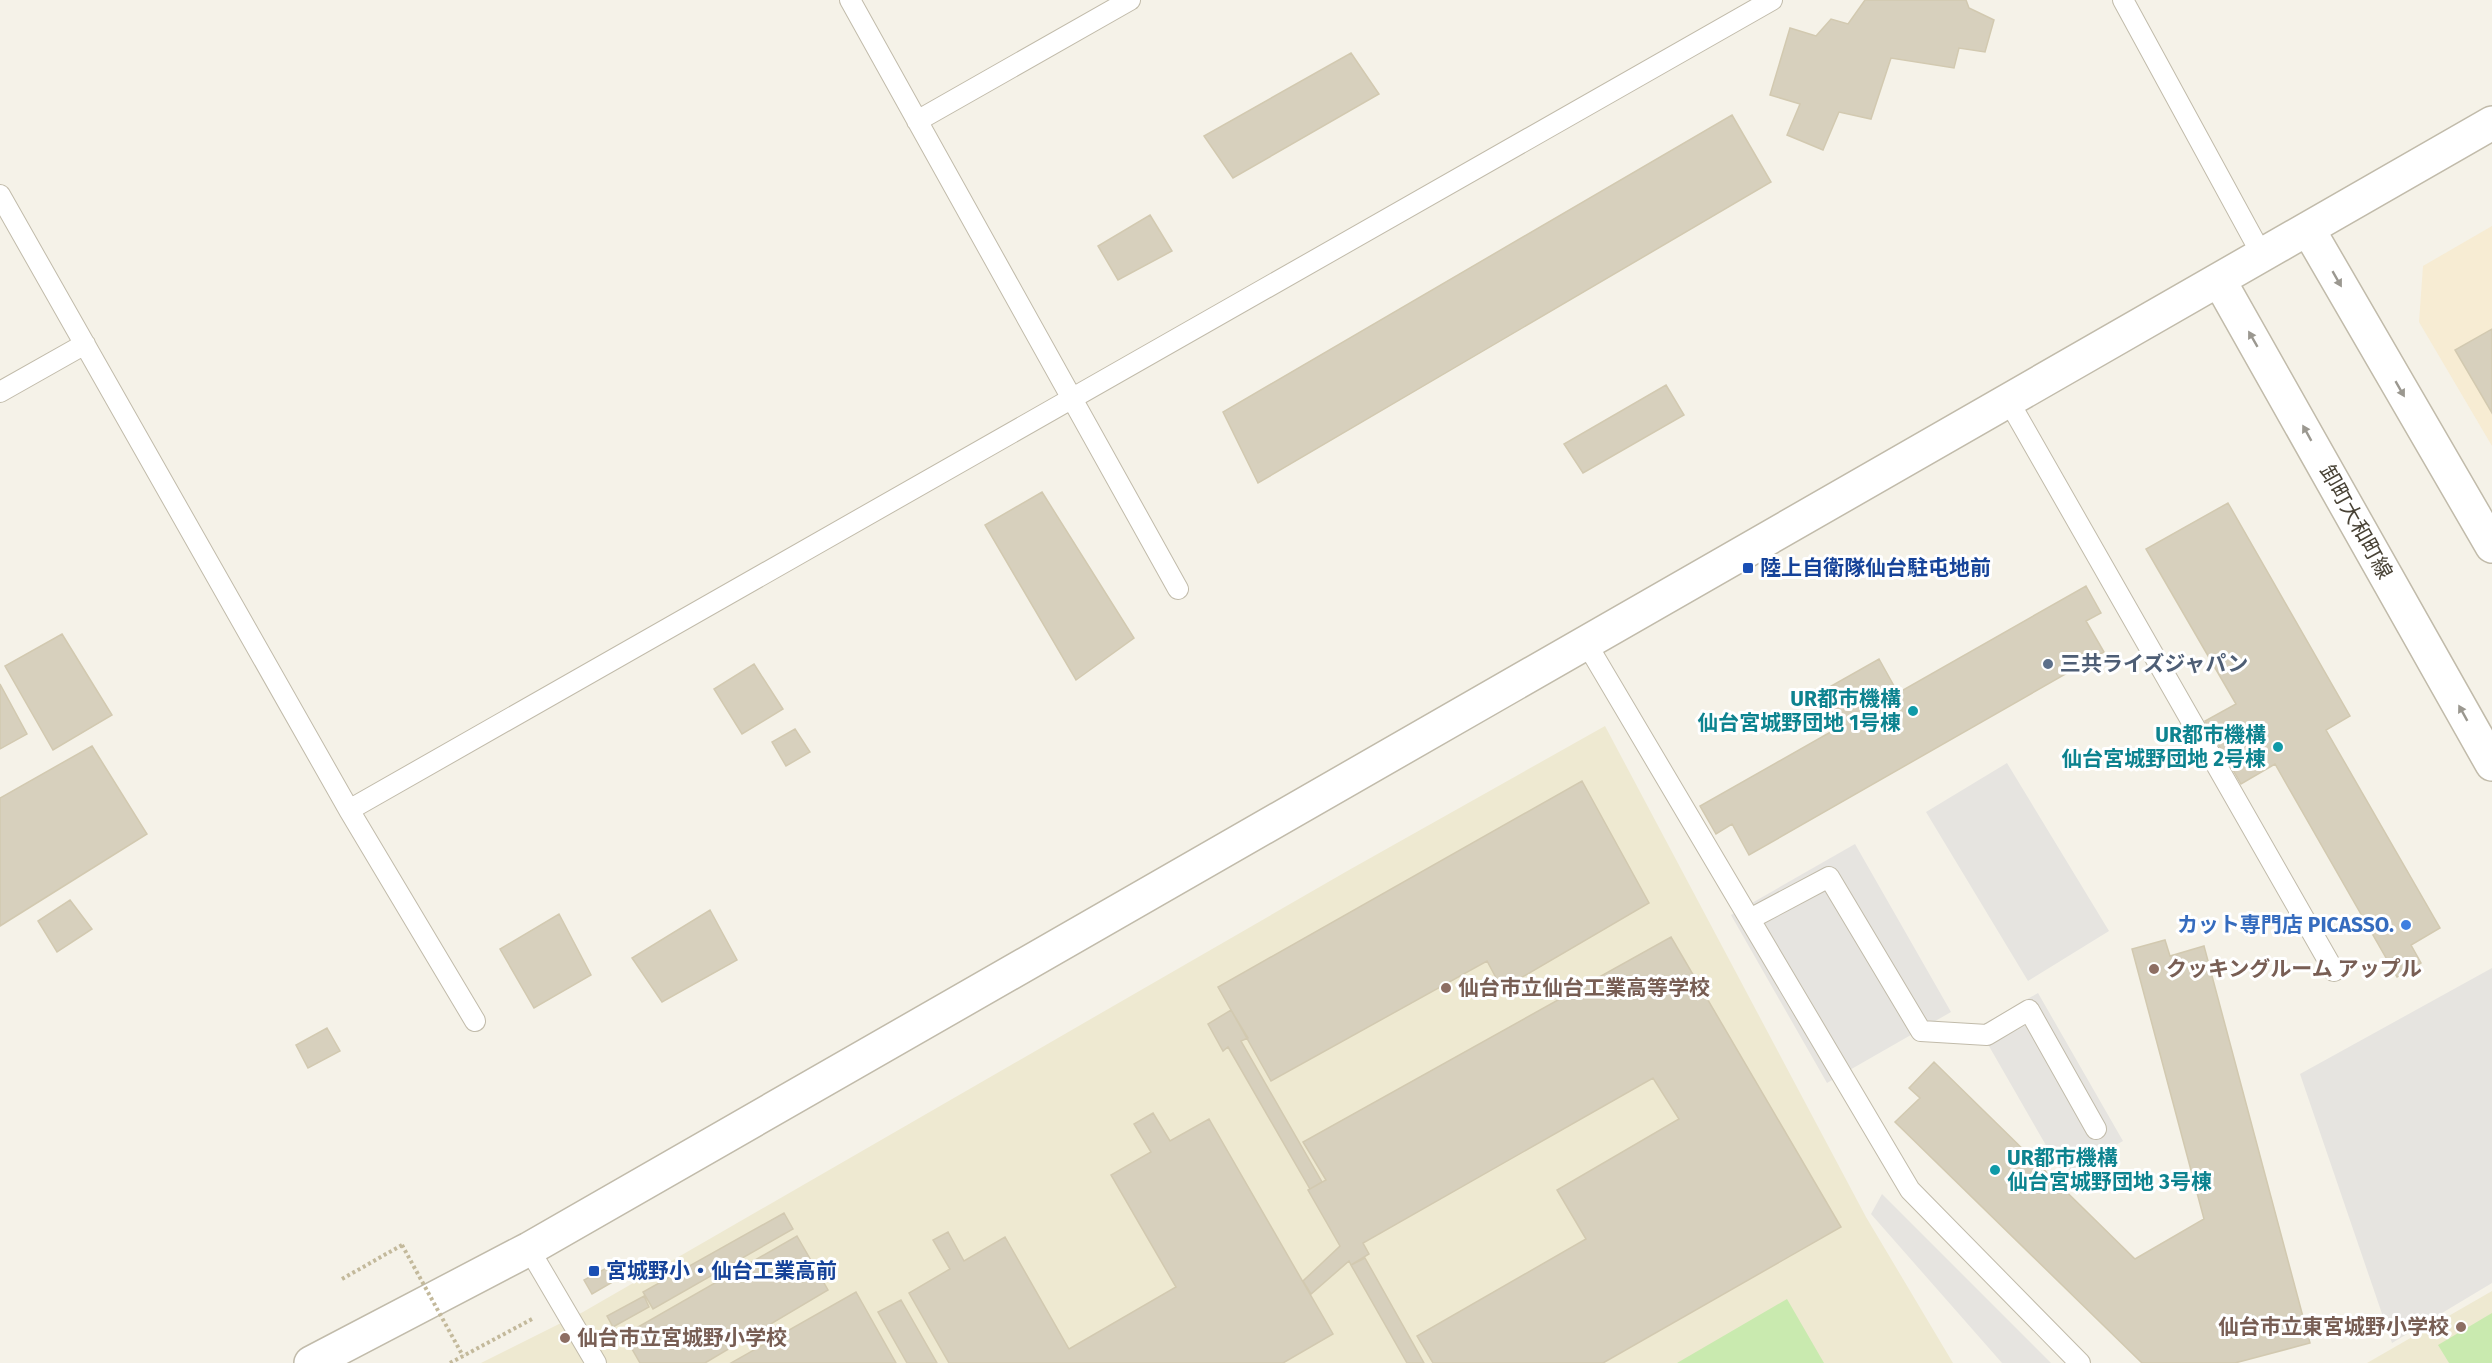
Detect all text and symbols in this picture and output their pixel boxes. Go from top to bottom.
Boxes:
one-way arrow [2332,271,2342,288]
one-way arrow [2248,331,2259,347]
one-way arrow [2395,381,2405,398]
one-way arrow [2302,424,2312,441]
street label: 卸町大和町線 [2314,461,2398,583]
place label: 陸上自衛隊仙台駐屯地前 [1760,555,1991,581]
marker: 陸上自衛隊仙台駐屯地前 [1741,561,1755,575]
place label: 三共ライズジャパン [2060,651,2248,677]
marker: 三共ライズジャパン [2041,657,2055,671]
place label: UR都市機構 仙台宮城野団地 1号棟 [1697,686,1901,736]
marker: UR都市機構 仙台宮城野団地 1号棟 [1906,704,1920,718]
one-way arrow [2458,705,2469,721]
place label: UR都市機構 仙台宮城野団地 2号棟 [2061,722,2266,772]
marker: UR都市機構 仙台宮城野団地 2号棟 [2271,740,2285,754]
place label: カット専門店 PICASSO. [2177,912,2394,938]
marker: カット専門店 PICASSO. [2399,918,2413,932]
place label: クッキングルーム アップル [2166,956,2422,982]
marker: クッキングルーム アップル [2147,962,2161,976]
place label: 仙台市立仙台工業高等学校 [1458,975,1710,1001]
marker: 仙台市立仙台工業高等学校 [1439,981,1453,995]
place label: UR都市機構 仙台宮城野団地 3号棟 [2007,1145,2212,1195]
marker: UR都市機構 仙台宮城野団地 3号棟 [1988,1163,2002,1177]
place label: 宮城野小・仙台工業高前 [606,1258,837,1284]
marker: 宮城野小・仙台工業高前 [587,1264,601,1278]
place label: 仙台市立東宮城野小学校 [2218,1314,2449,1340]
marker: 仙台市立東宮城野小学校 [2454,1320,2468,1334]
place label: 仙台市立宮城野小学校 [577,1325,787,1351]
marker: 仙台市立宮城野小学校 [558,1331,572,1345]

